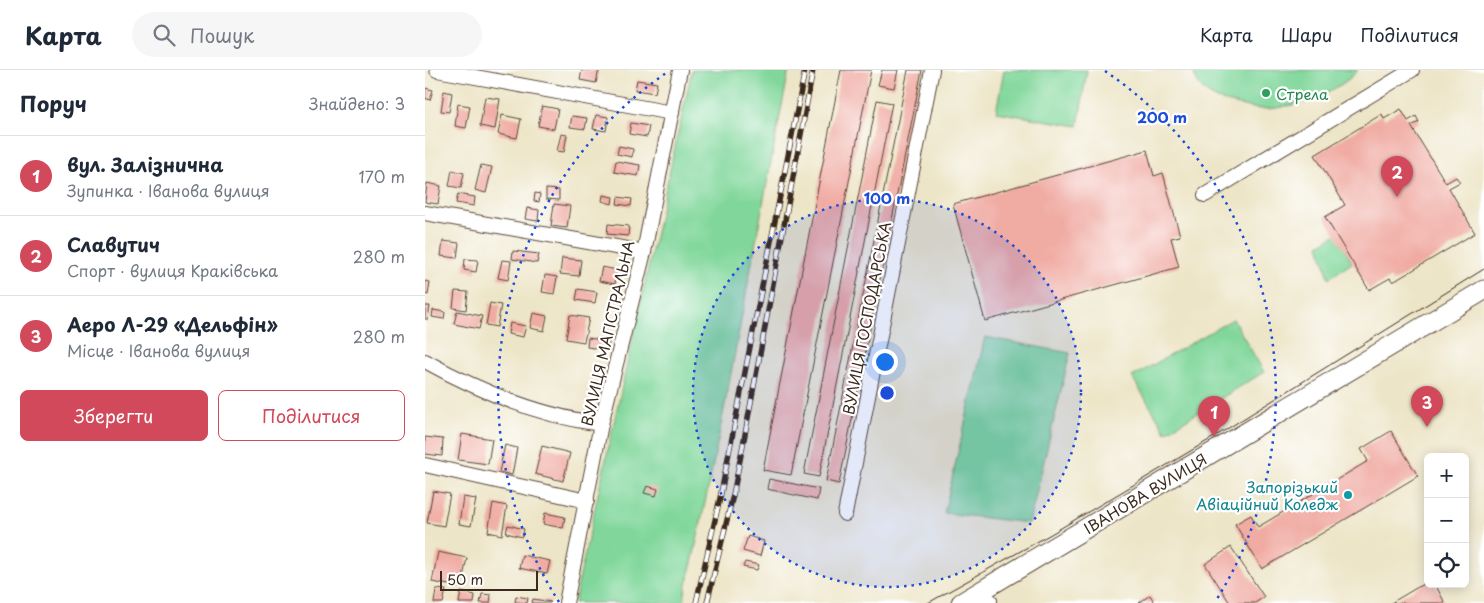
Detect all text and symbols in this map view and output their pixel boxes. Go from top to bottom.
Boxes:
search box [132,12,482,57]
text: Карта [25,17,102,53]
icon: search [150,21,178,49]
text: Пошук [190,21,254,49]
text: Карта [1200,21,1253,48]
text: Шари [1281,21,1333,48]
text: Поділитися [1361,21,1459,48]
place label: Стрела [1276,82,1329,105]
text: Поруч [20,87,87,119]
marker: Стрела [1260,87,1272,99]
text: Знайдено: 3 [309,91,405,115]
text: 200 m [1137,105,1187,128]
text: вул. Залізнична [67,150,223,178]
pin: 2 [1381,156,1413,197]
text: 1 [32,164,40,188]
text: 170 m [359,164,405,188]
text: Зупинка · Іванова вулиця [67,178,270,202]
text: 100 m [864,186,910,209]
street label: ВУЛИЦЯ ГОСПОДАРСЬКА [836,220,896,416]
text: Славутич [67,230,160,258]
street label: ВУЛИЦЯ МАГІСТРАЛЬНА [574,238,640,428]
text: 2 [30,244,42,268]
text: 280 m [353,244,405,268]
text: Спорт · вулиця Краківська [67,258,278,282]
text: Аеро Л-29 «Дельфін» [67,310,278,338]
text: 3 [31,324,41,348]
text: 280 m [353,324,405,348]
text: Місце · Іванова вулиця [67,338,250,362]
your location [872,349,898,375]
centre of rings [878,384,896,402]
pin: 3 [1411,386,1443,427]
button: Зберегти [20,390,208,441]
button: Поділитися [218,390,405,441]
pin: 1 [1198,396,1230,437]
street label: ІВАНОВА ВУЛИЦЯ [1079,447,1211,539]
map controls [1424,453,1469,588]
button: + [1424,453,1469,498]
place label: Запорізький Авіаційний Коледж [1196,475,1339,515]
marker: Запорізький Авіаційний Коледж [1342,489,1354,501]
button: − [1424,498,1469,543]
button: locate [1424,543,1469,588]
scale bar [440,568,537,591]
text: 50 m [447,569,483,590]

